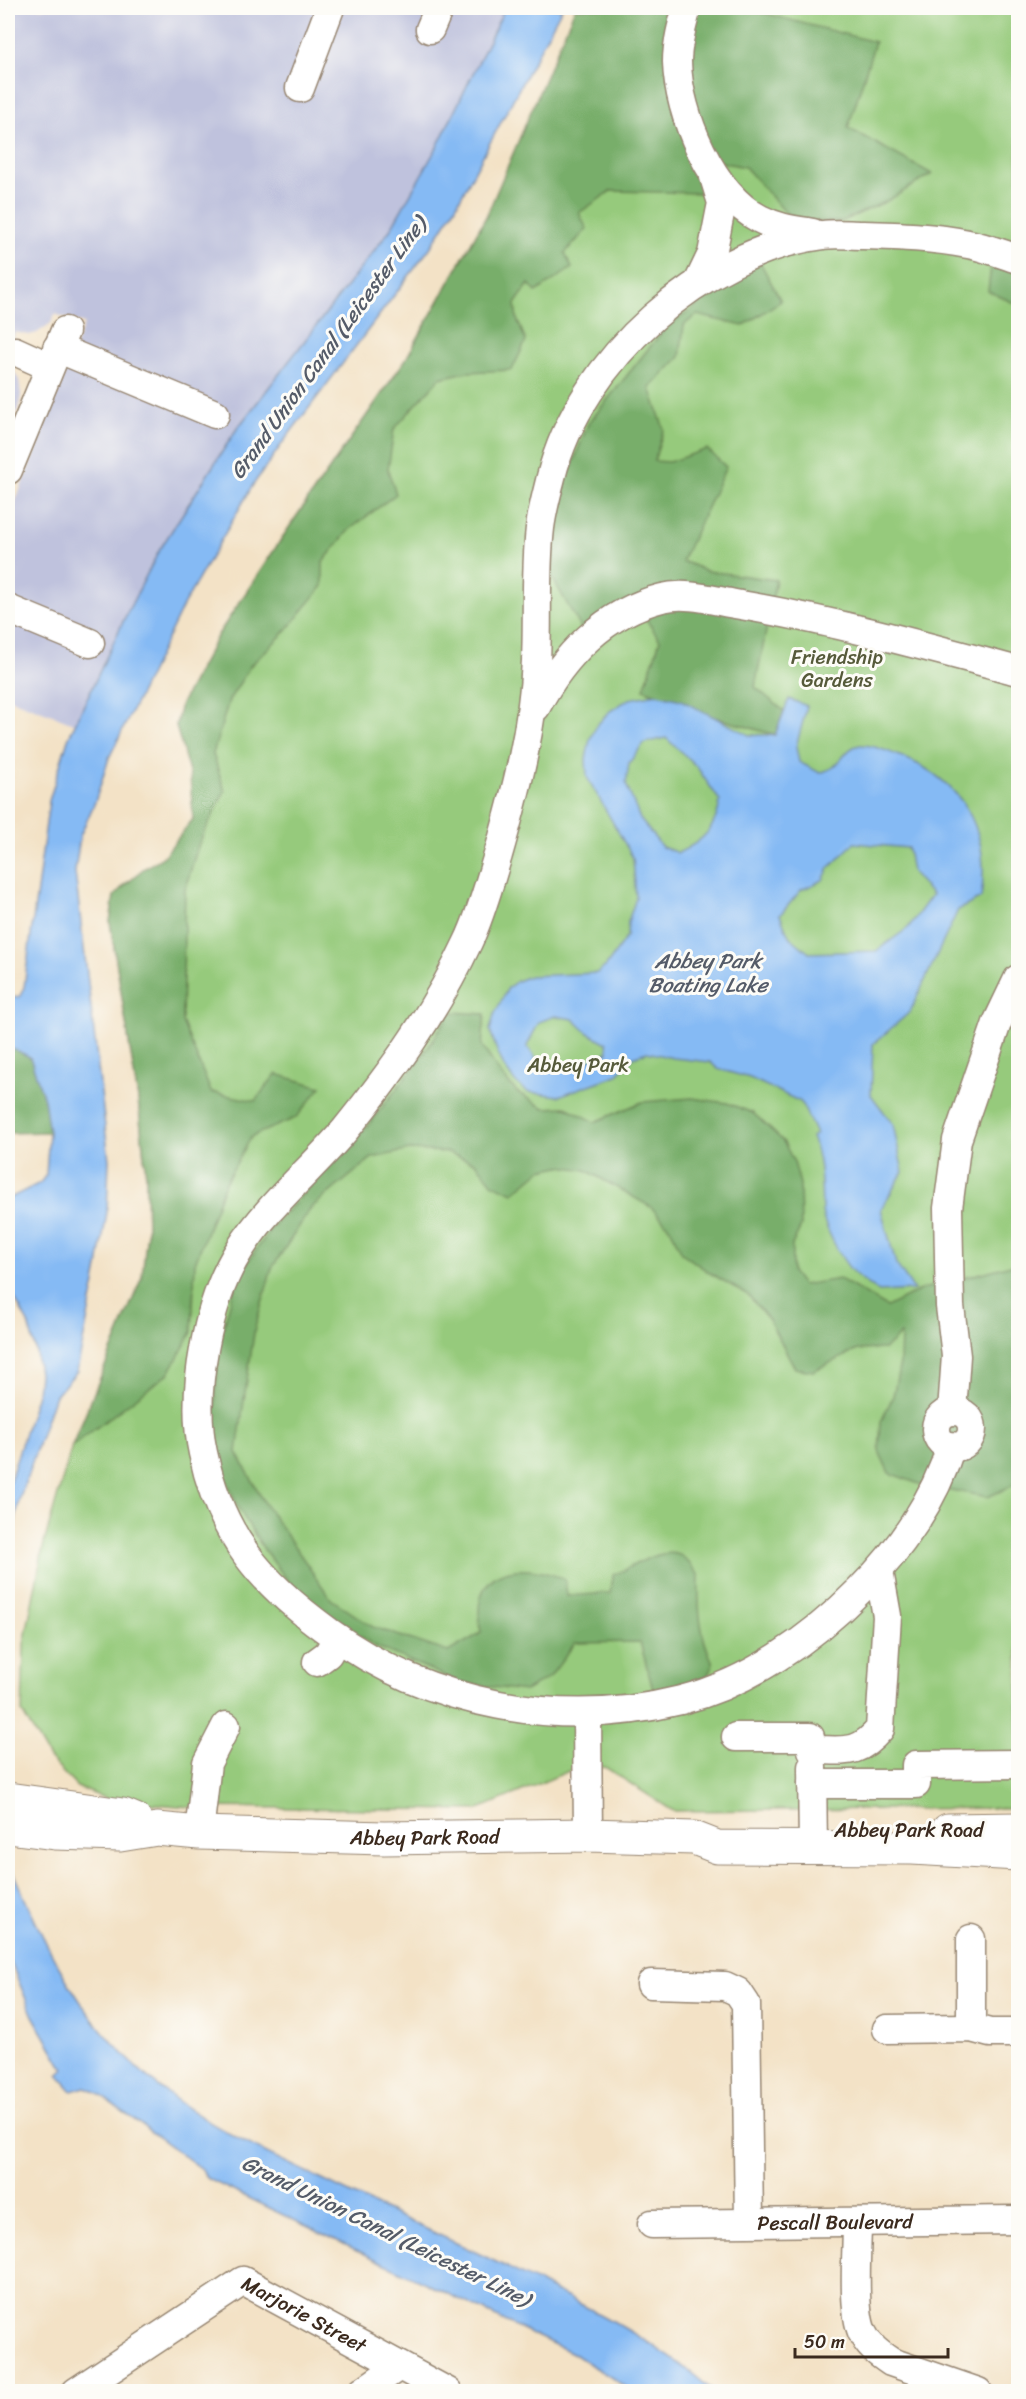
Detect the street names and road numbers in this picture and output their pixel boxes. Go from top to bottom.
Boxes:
street label: Abbey Park Road [833,1813,985,1848]
street label: Abbey Park Road [349,1819,501,1856]
street label: Pescall Boulevard [757,2204,914,2241]
street label: Marjorie Street [235,2266,374,2363]

